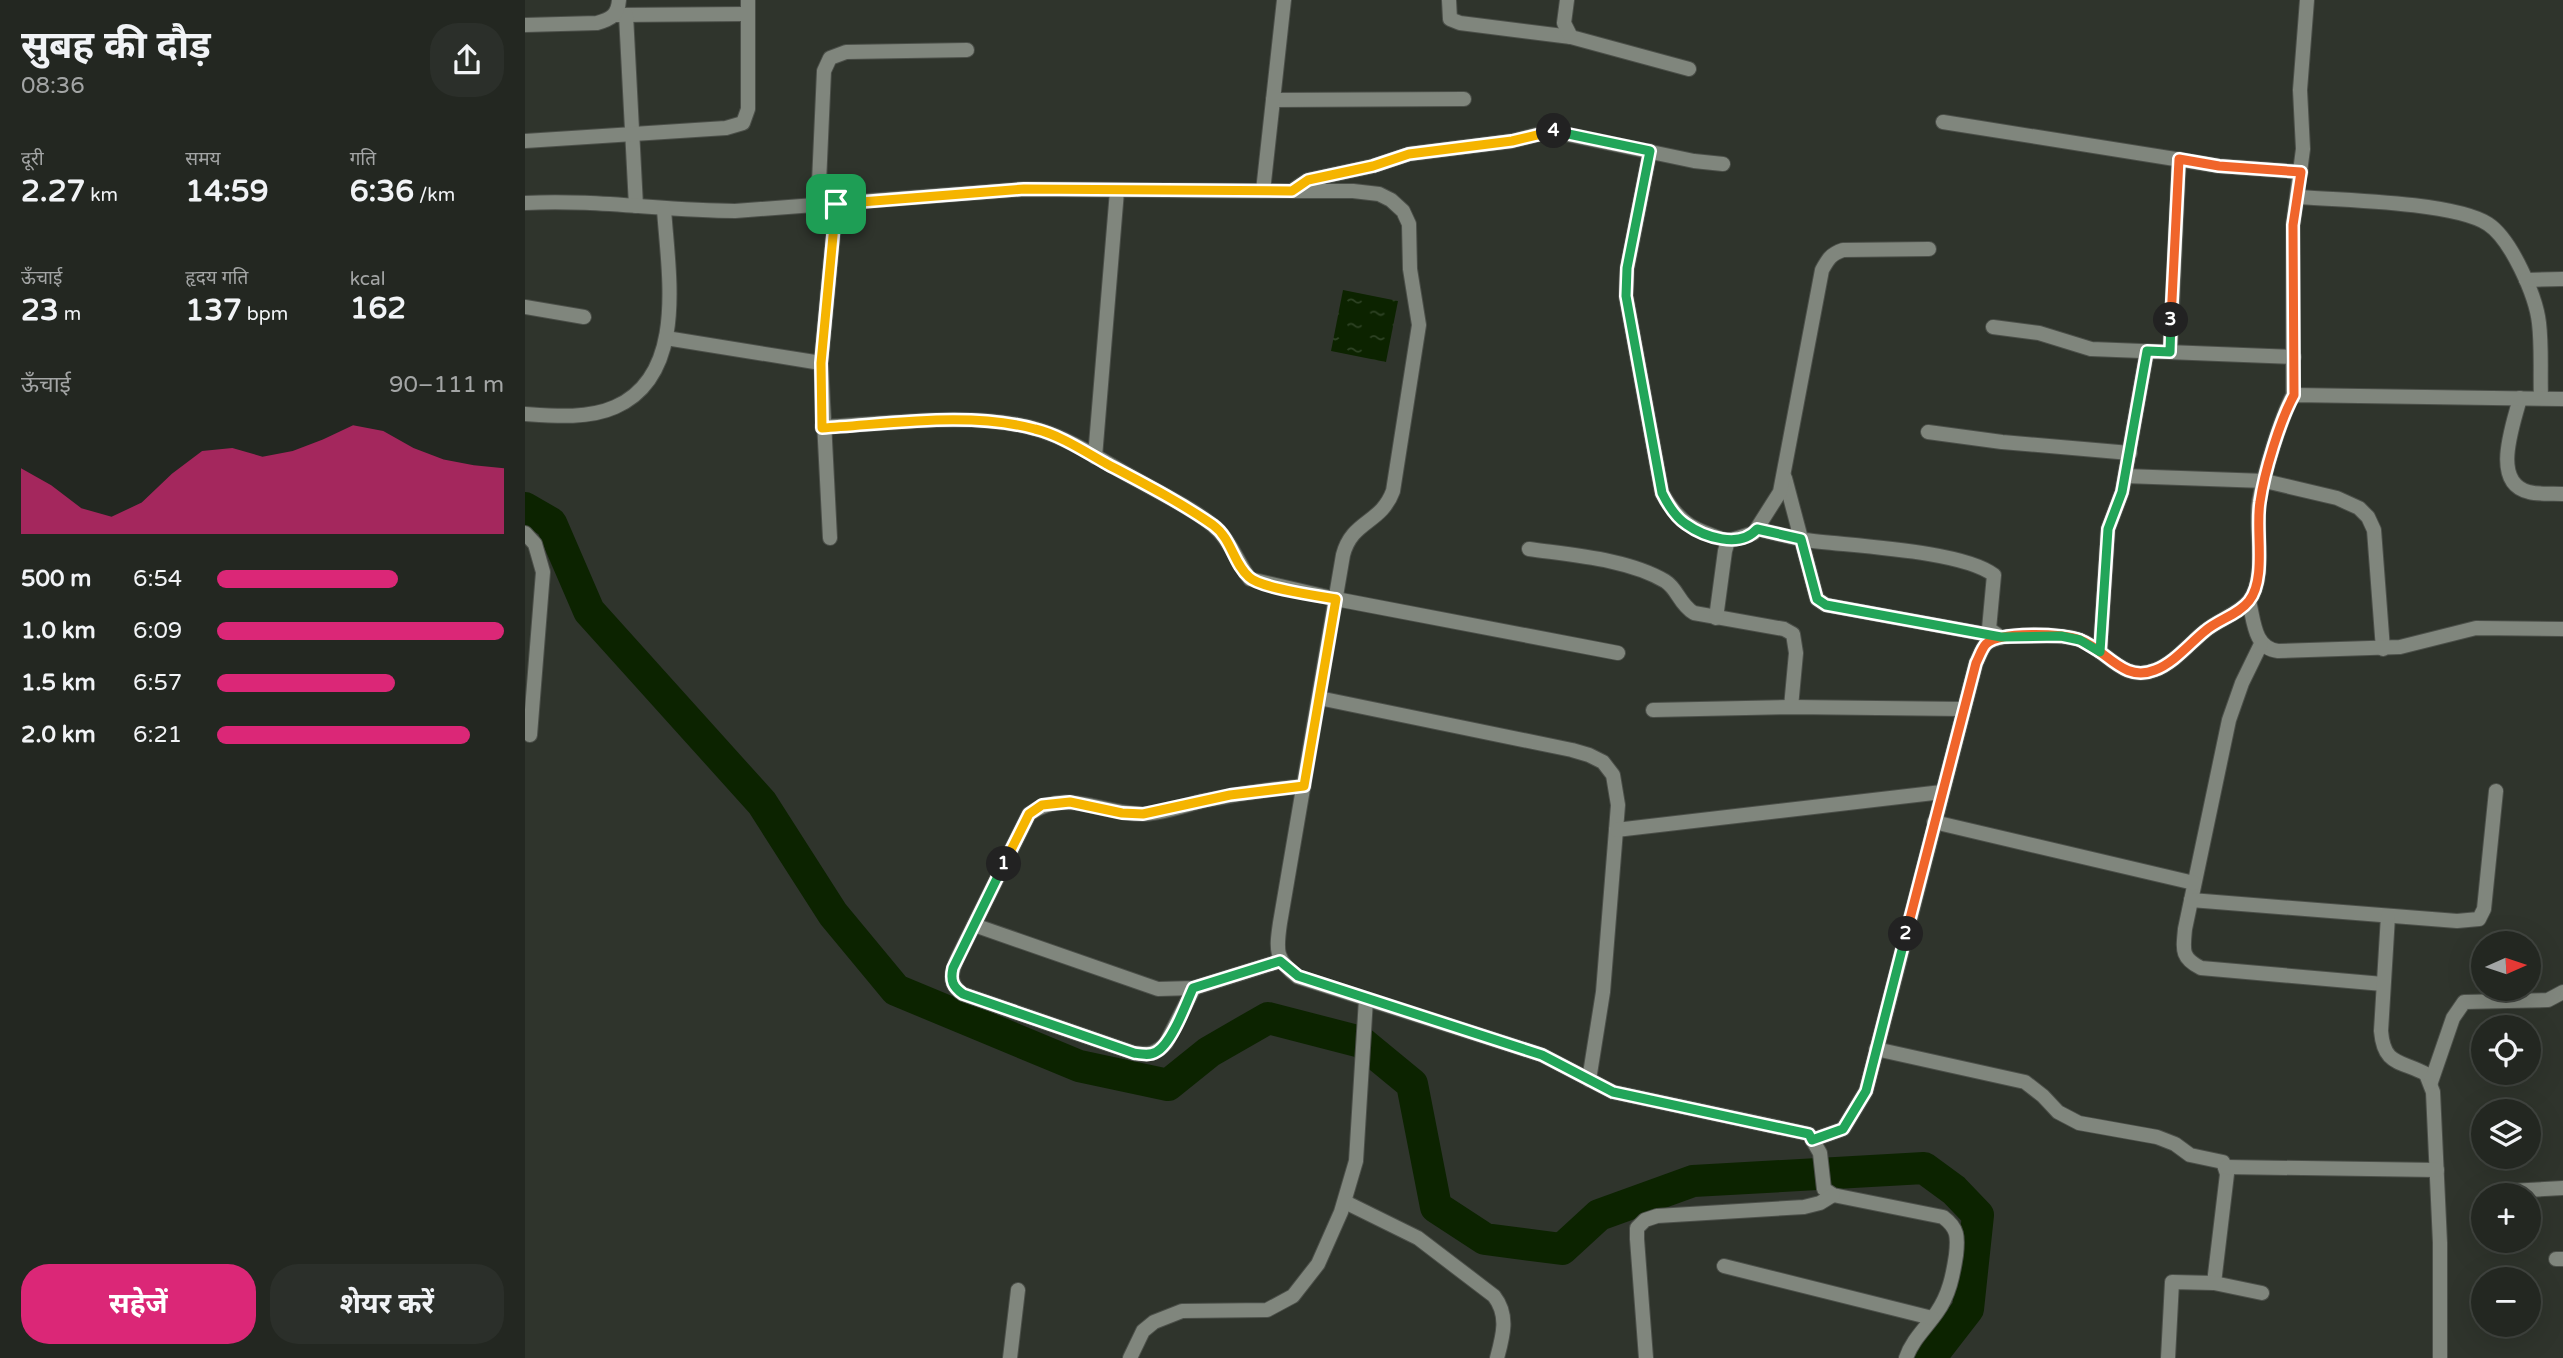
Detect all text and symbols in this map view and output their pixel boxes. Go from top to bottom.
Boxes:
text: सुबह की दौड़ [21,23,211,69]
button: share [430,23,504,97]
text: 08:36 [21,72,85,100]
pin: 4 [1537,114,1571,148]
text: 4 [1548,119,1559,141]
text: दूरी [21,148,44,170]
text: समय [185,148,221,170]
text: गति [350,148,376,170]
text: 2.27 [21,173,85,210]
text: 14:59 [185,173,269,210]
text: 6:36 [350,173,414,210]
pin [806,174,866,234]
text: km [85,184,118,206]
text: /km [414,184,455,206]
icon: arrive [817,185,855,223]
text: ऊँचाई [21,267,62,289]
text: हृदय गति [185,267,248,289]
text: kcal [350,268,385,290]
text: 162 [350,290,406,327]
text: 23 [21,292,59,329]
text: 137 [185,292,242,329]
pin: 3 [2153,302,2189,338]
text: m [59,303,81,325]
text: bpm [242,303,288,325]
text: 3 [2165,308,2176,330]
text: ऊँचाई [21,371,71,399]
text: 90–111 m [389,371,504,399]
text: 500 m [21,565,91,593]
text: 6:54 [133,565,182,593]
text: 1.0 km [21,617,96,645]
text: 6:09 [133,617,182,645]
text: 1.5 km [21,669,96,697]
text: 6:57 [133,669,182,697]
text: 2.0 km [21,721,96,749]
text: 6:21 [133,721,182,749]
pin: 1 [987,846,1021,882]
text: 1 [998,852,1009,874]
pin: 2 [1889,916,1923,951]
text: 2 [1900,922,1911,944]
north arrow [2471,931,2541,1001]
map controls [2471,931,2541,1337]
button: locate [2471,1015,2541,1085]
button: layers [2471,1099,2541,1169]
button: + [2471,1183,2541,1253]
button: सहेजें [21,1264,256,1344]
button: शेयर करें [270,1264,504,1344]
button: − [2471,1267,2541,1337]

